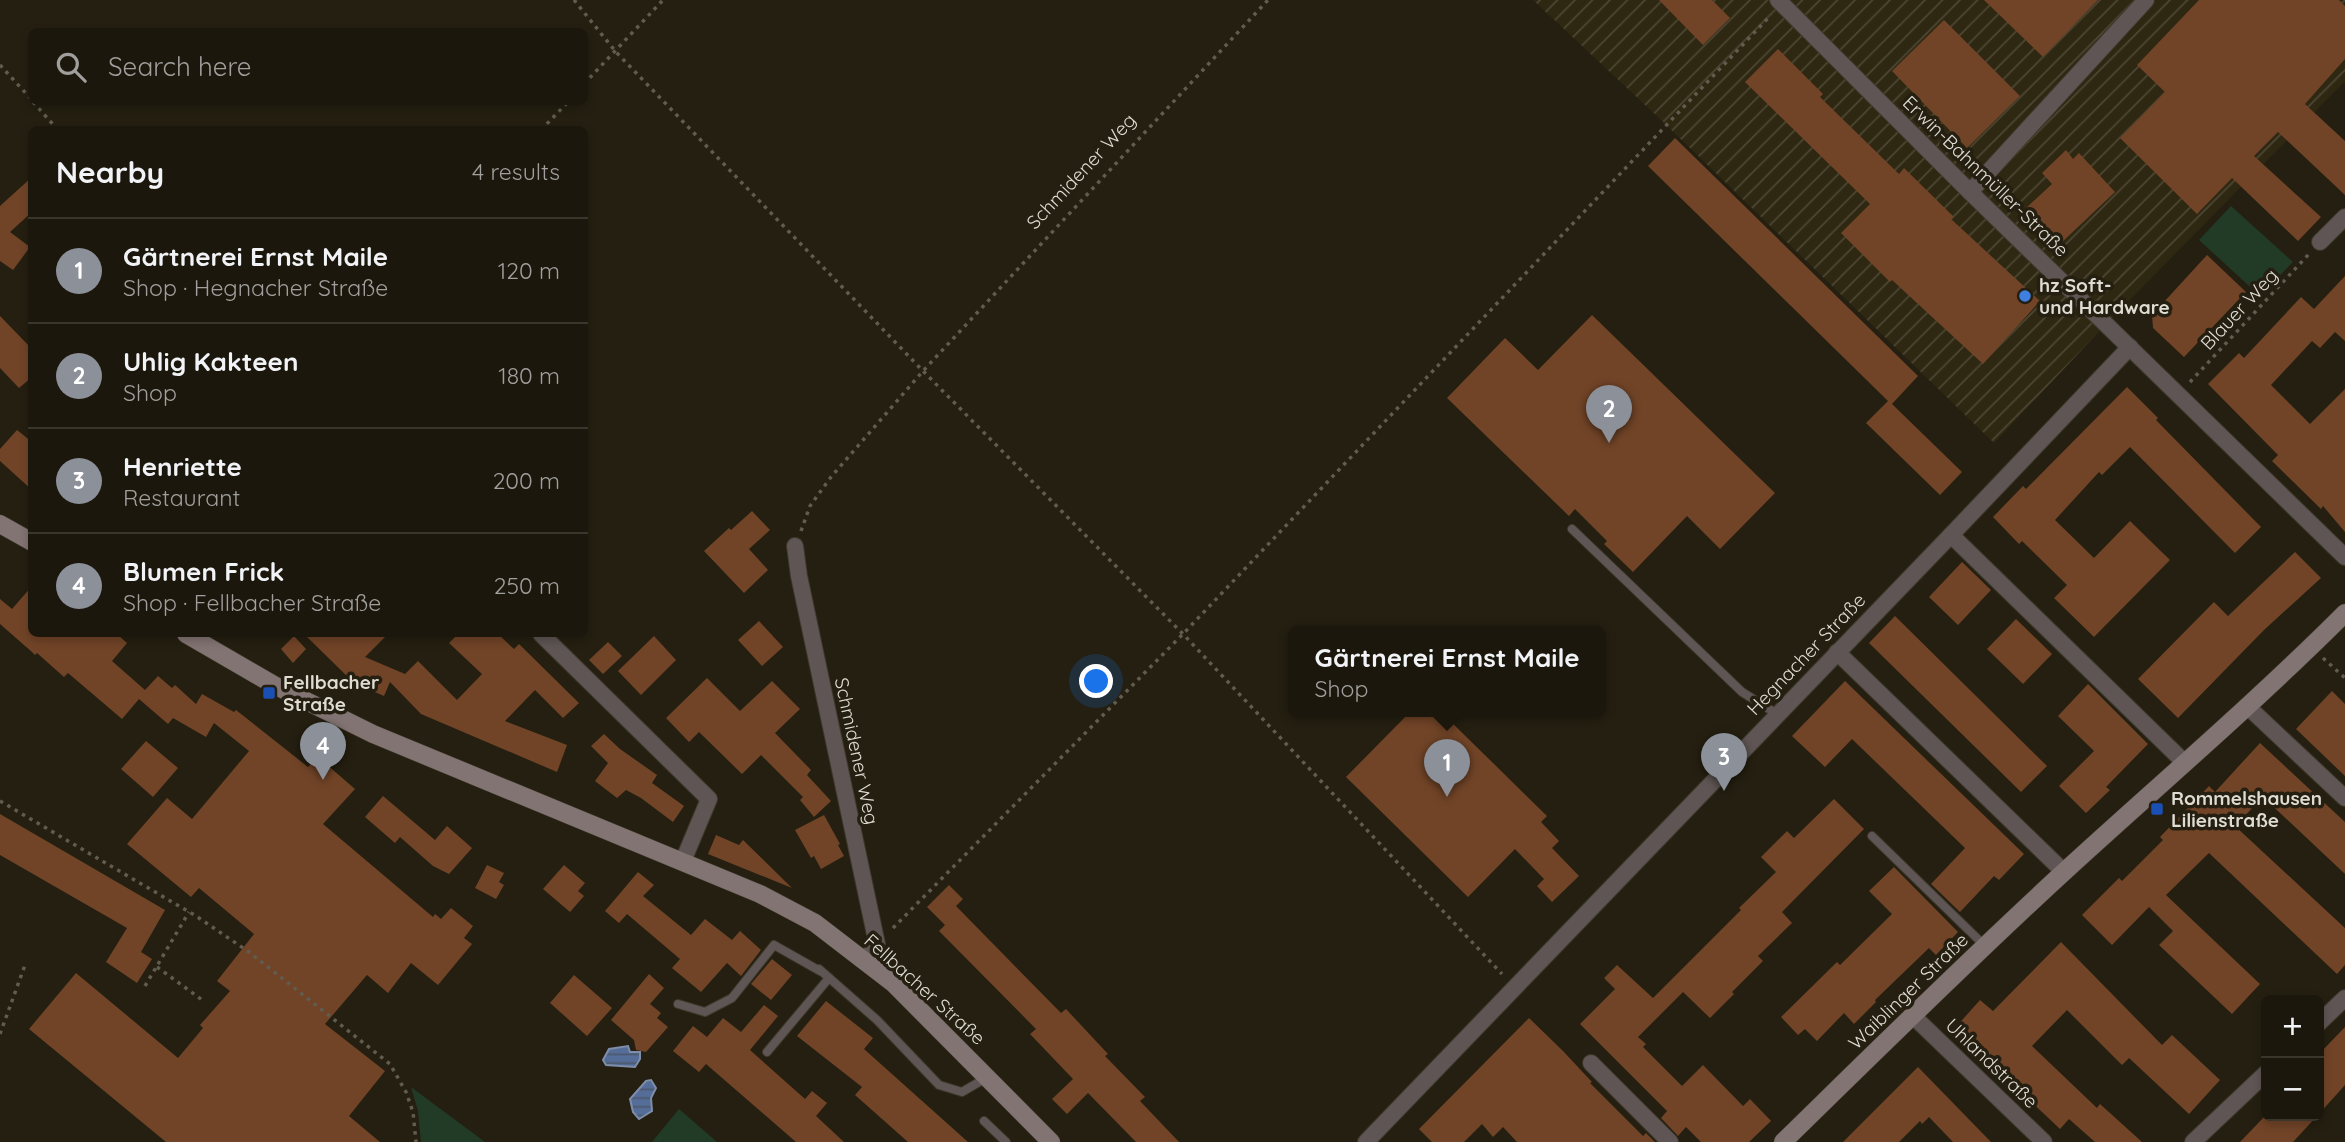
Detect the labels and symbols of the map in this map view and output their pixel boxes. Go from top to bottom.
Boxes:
street label: Erwin-Bahnmüller-Straße [1898,90,2074,262]
street label: Schmidener Weg [1021,108,1141,234]
street label: Blauer Weg [2195,263,2283,355]
place label: hz Soft- und Hardware [2039,273,2170,319]
marker: hz Soft- und Hardware [2017,288,2033,304]
pin: 2 [1586,385,1632,443]
street label: Hegnacher Straße [1742,588,1870,720]
your location [1079,664,1113,698]
place label: Fellbacher Straße [283,670,379,716]
street label: Schmidener Weg [830,675,884,827]
marker: Fellbacher Straße [261,685,277,701]
pin: 4 [300,722,346,780]
pin: 3 [1701,733,1747,791]
pin: 1 [1424,739,1470,797]
place label: Rommelshausen Lilienstraße [2171,786,2322,832]
marker: Rommelshausen Lilienstraße [2149,801,2165,817]
street label: Fellbacher Straße [859,928,991,1050]
street label: Waiblinger Straße [1843,928,1973,1054]
street label: Uhlandstraße [1941,1013,2043,1113]

